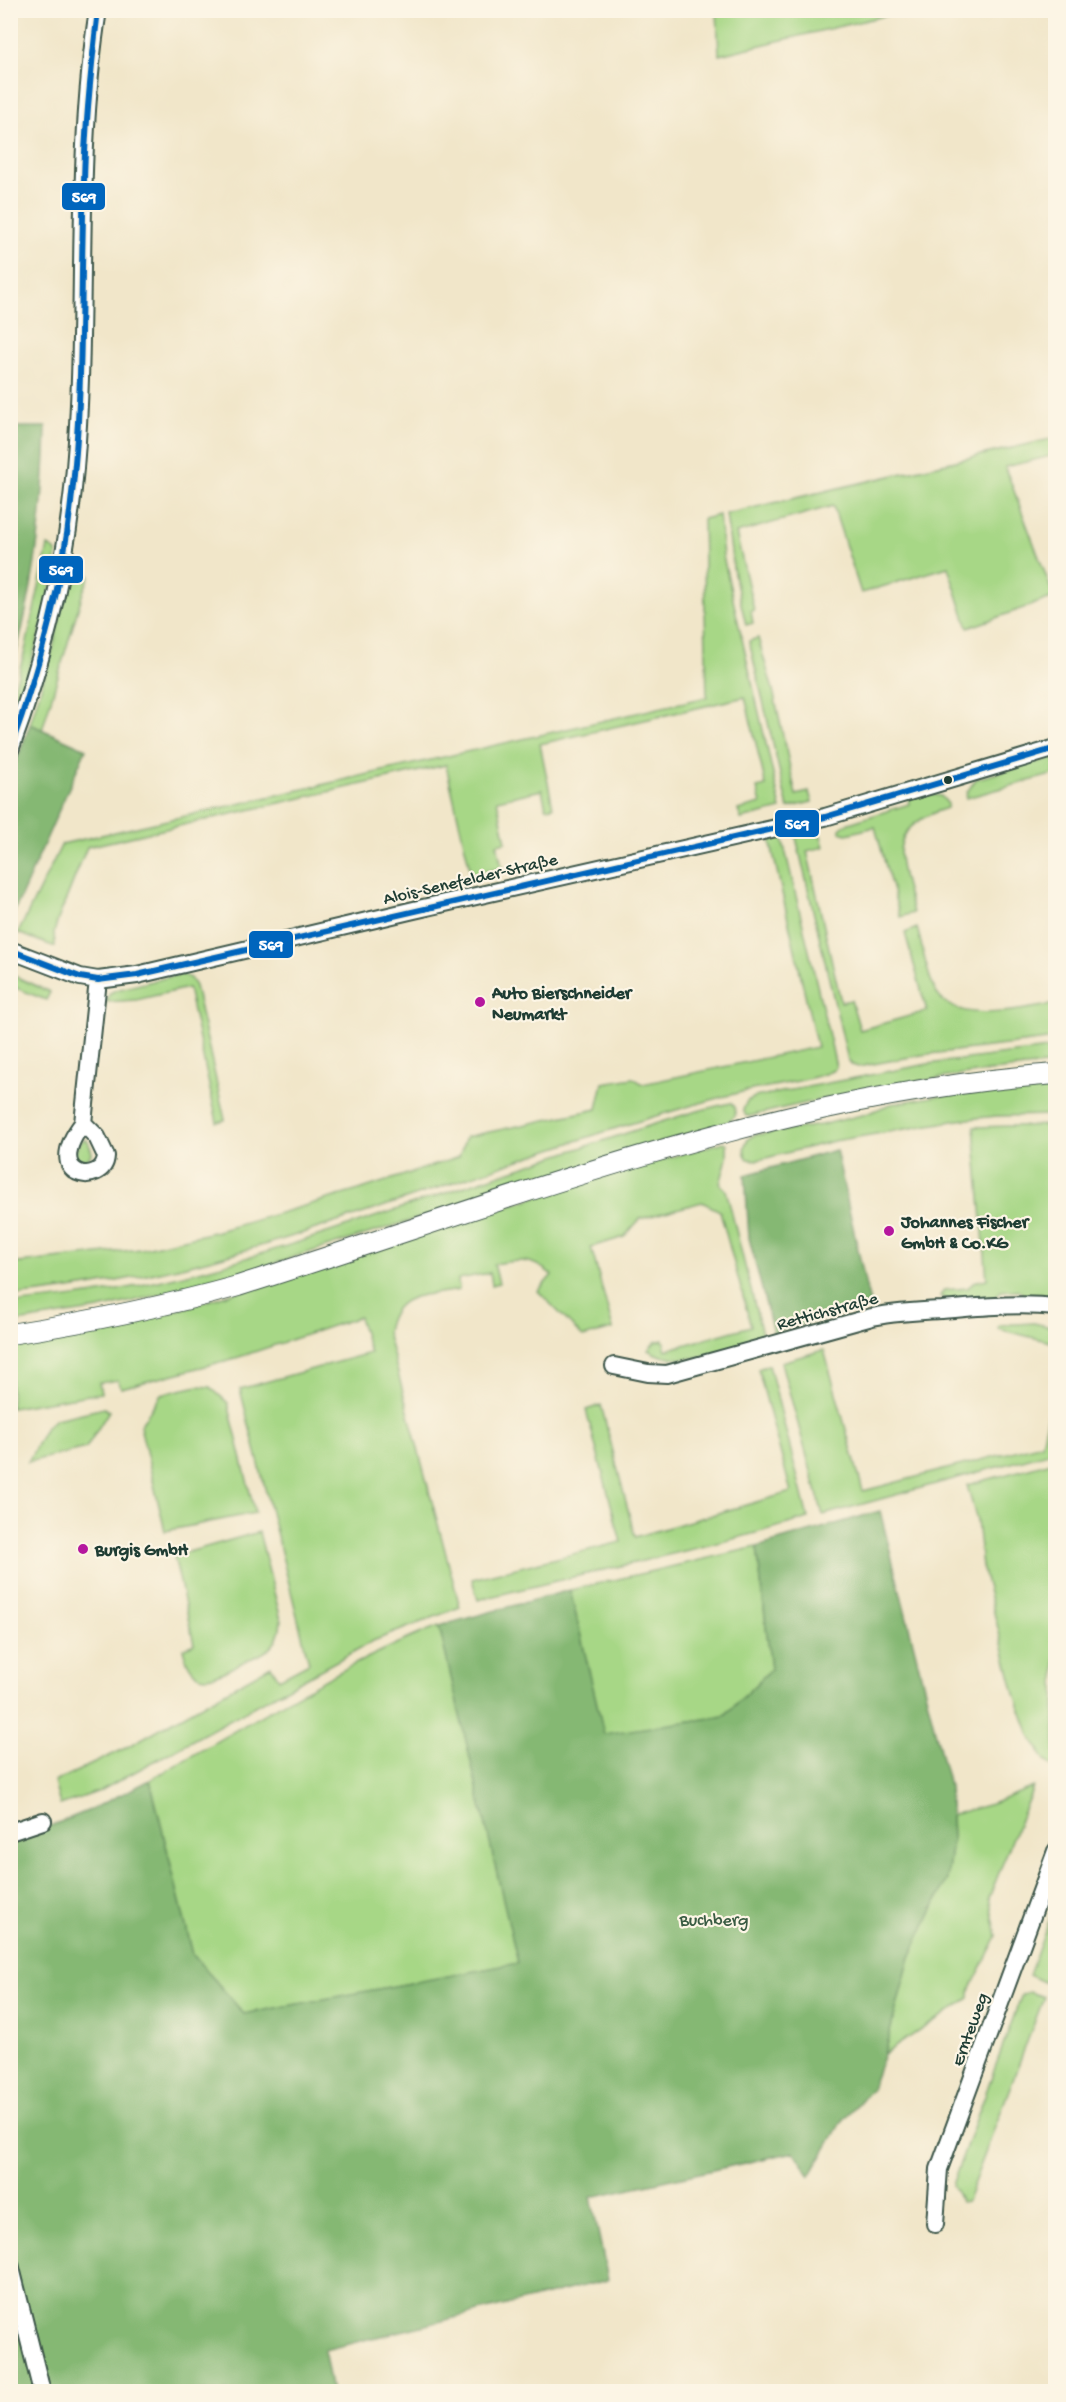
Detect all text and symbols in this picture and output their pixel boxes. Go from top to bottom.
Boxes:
line badge: 569 [61,182,106,211]
text: 569 [72,190,96,209]
line badge: 569 [38,555,84,584]
text: 569 [49,563,73,582]
unlabelled marker [942,774,954,786]
line badge: 569 [774,809,820,838]
text: 569 [785,817,809,836]
street label: Alois-Senefelder-Straße [381,850,561,911]
line badge: 569 [248,930,294,959]
text: 569 [259,938,283,957]
place label: Auto Bierschneider Neumarkt [491,984,634,1026]
marker: Auto Bierschneider Neumarkt [473,995,487,1009]
place label: Johannes Fischer GmbH & Co.KG [900,1213,1031,1255]
marker: Johannes Fischer GmbH & Co.KG [882,1224,896,1238]
street label: Rettichstraße [775,1289,881,1336]
place label: Burgis GmbH [94,1541,189,1562]
marker: Burgis GmbH [76,1542,90,1556]
park label: Buchberg [679,1911,748,1932]
street label: Ernteweg [948,1990,994,2069]

